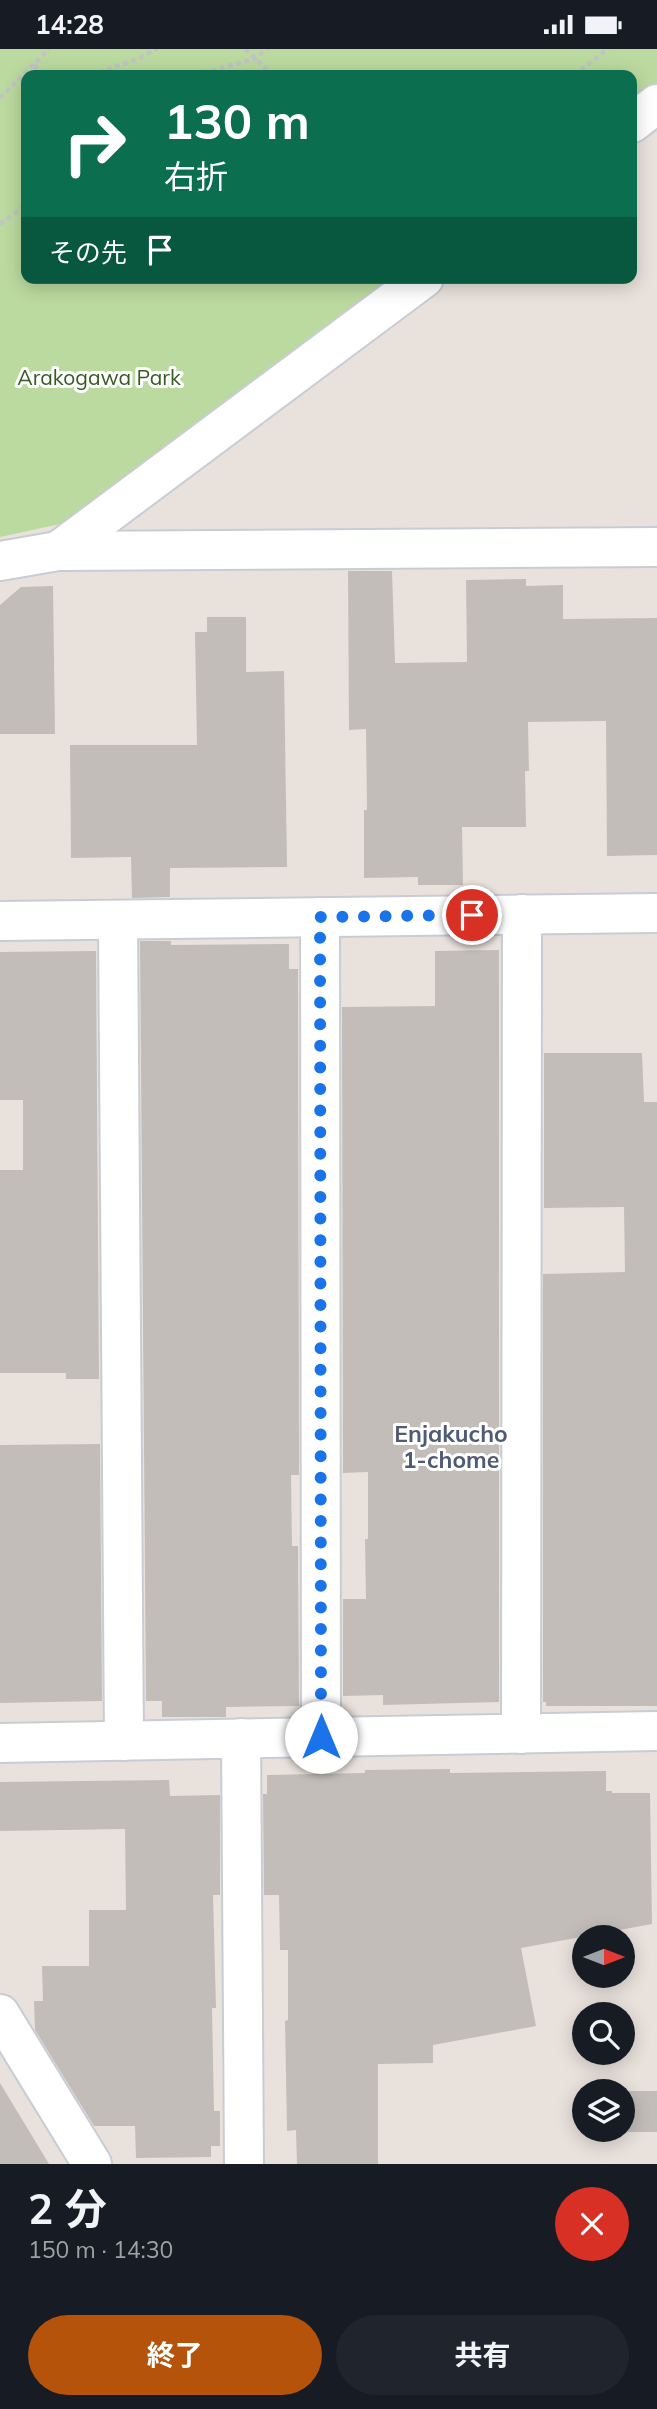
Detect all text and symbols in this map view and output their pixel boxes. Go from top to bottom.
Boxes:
text: 14:28 [35,8,104,41]
text: 130 m [164,90,310,151]
icon: right [49,98,140,189]
text: 右折 [164,156,228,196]
icon: arrive [141,231,179,269]
text: その先 [49,236,127,269]
park label: Arakogawa Park [17,364,181,390]
pin [442,885,502,945]
icon: arrive [453,896,491,934]
district label: Enjakucho 1-chome [394,1419,508,1474]
position arrow [284,1700,358,1774]
north arrow [572,1925,635,1988]
map controls [572,1925,635,2142]
button: search [572,2002,635,2065]
button: layers [572,2079,635,2142]
text: 2 分 [28,2182,107,2235]
button: close [555,2187,629,2261]
text: 150 m · 14:30 [28,2235,173,2264]
button: 終了 [28,2315,322,2395]
button: 共有 [336,2315,629,2395]

